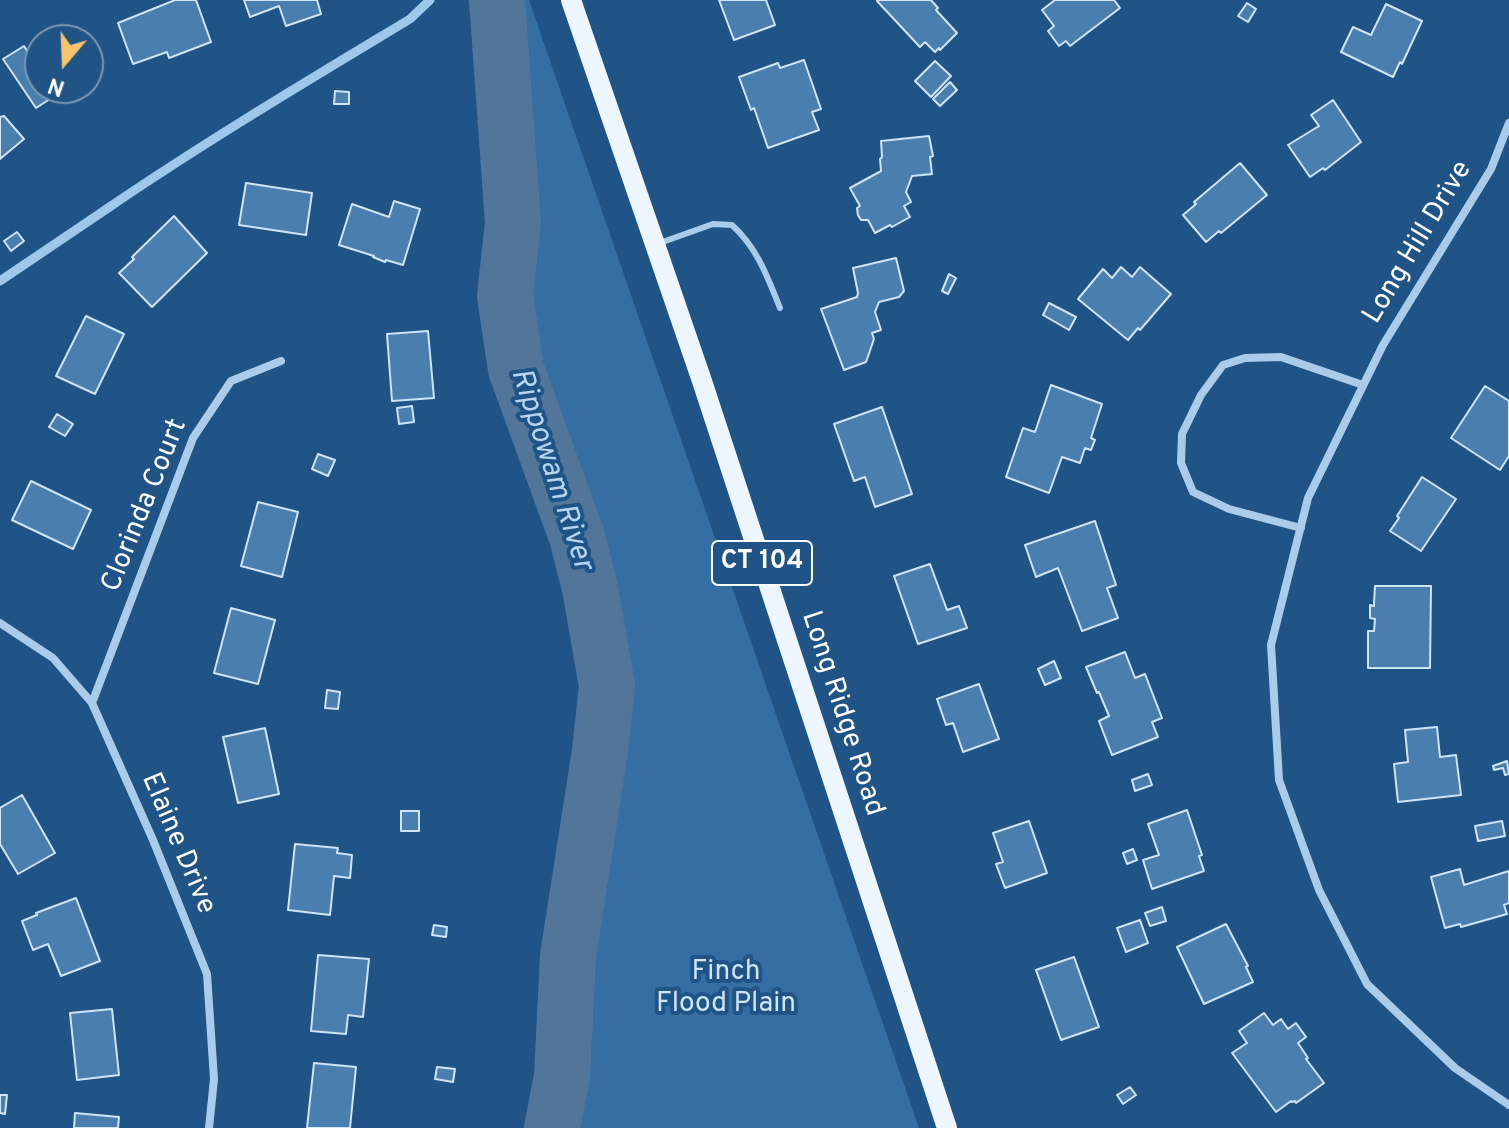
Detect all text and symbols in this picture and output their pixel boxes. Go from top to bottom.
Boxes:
north arrow [24,24,104,104]
text: N [45,70,69,101]
street label: Long Hill Drive [1357,156,1481,330]
water label: Rippowam River [500,364,600,576]
street label: Clorinda Court [96,415,196,597]
road number: CT 104 [712,541,812,585]
street label: Long Ridge Road [792,607,890,821]
street label: Elaine Drive [132,768,222,920]
park label: Finch Flood Plain [656,956,796,1022]

